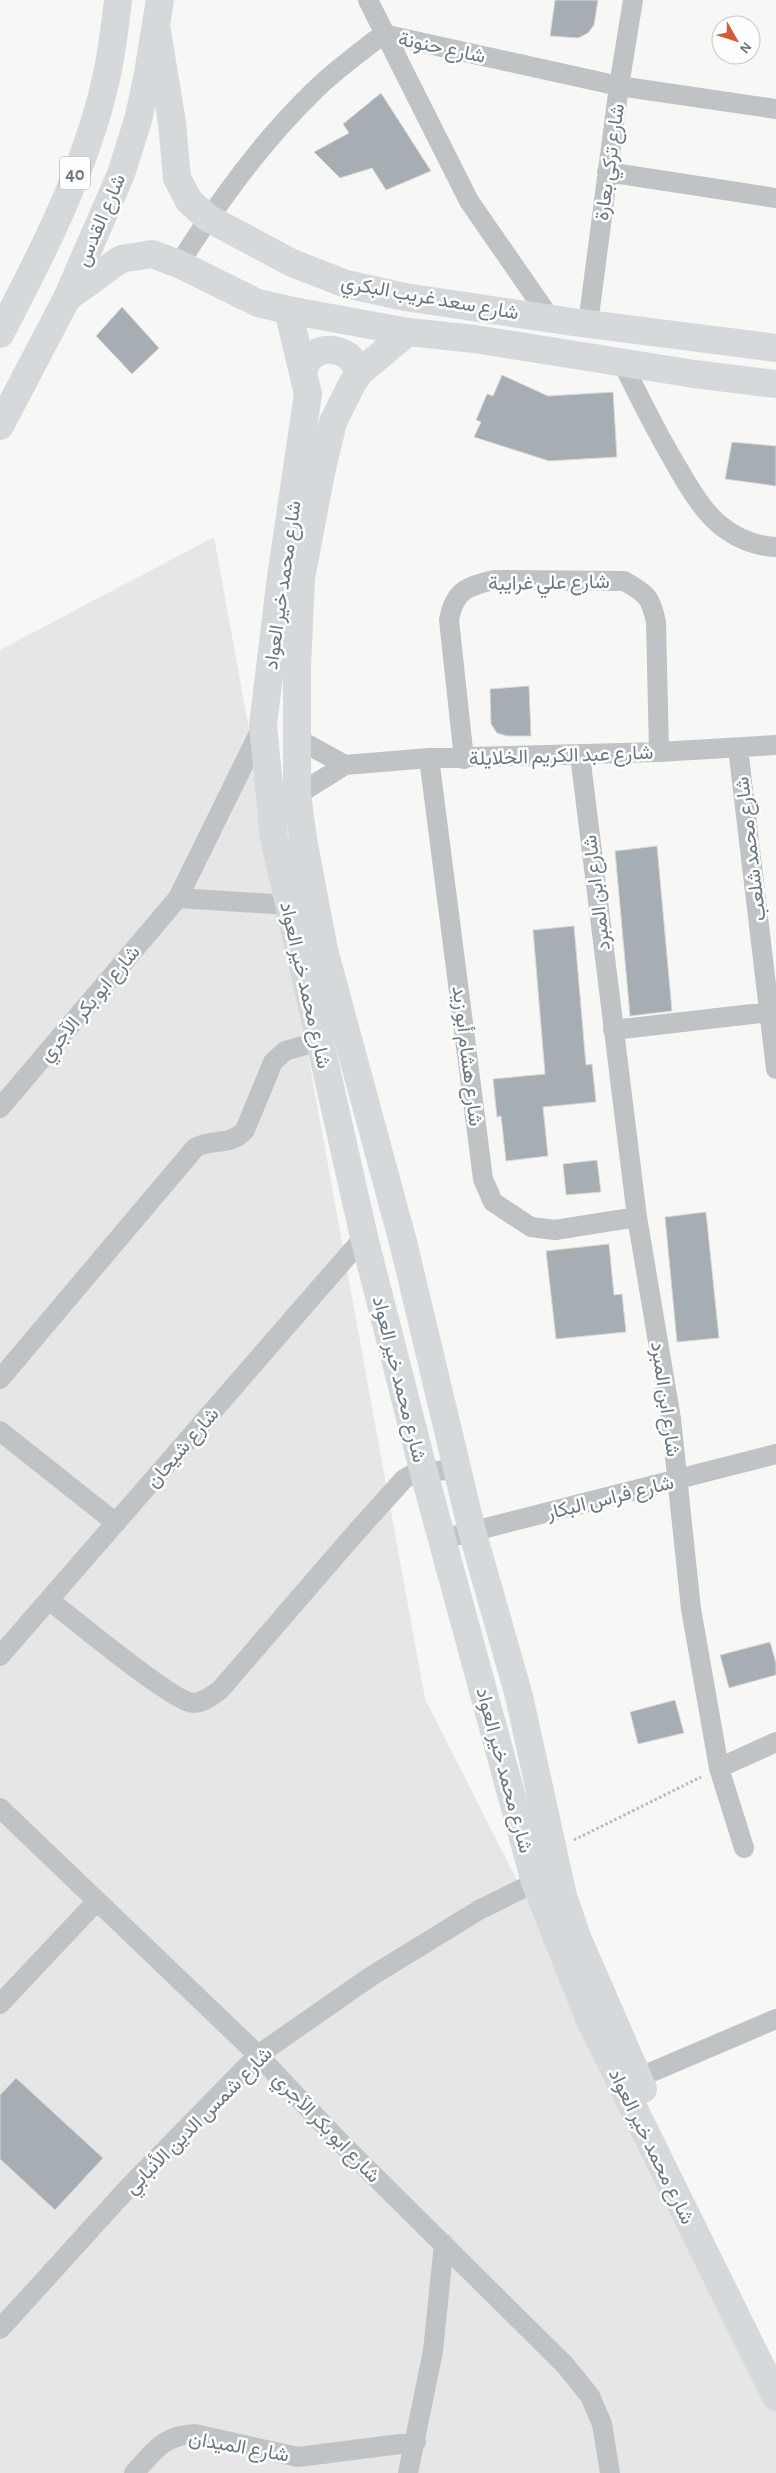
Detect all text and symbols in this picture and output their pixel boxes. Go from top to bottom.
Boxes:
north arrow [711,15,761,65]
street label: شارع حنونة [396,29,487,70]
text: N [737,39,754,56]
street label: شارع تركي بعارة [592,102,634,223]
road number: 40 [60,156,90,190]
street label: شارع القدس [73,171,132,271]
street label: شارع سعد غريب البكري [338,272,520,329]
street label: شارع محمد خير العواد [261,499,308,671]
street label: شارع علي غرايبة [488,572,610,600]
street label: شارع عبد الكريم الخلايلة [469,743,654,772]
street label: شارع محمد شلعب [732,775,773,922]
street label: شارع ابن المبرد [580,834,617,952]
street label: شارع محمد خير العواد [273,900,334,1071]
street label: شارع ابو بكر الآجري [35,941,149,1069]
street label: شارع هشام أبو زيد [446,985,488,1128]
street label: شارع محمد خير العواد [366,1294,429,1465]
street label: شارع ابن المبرد [644,1340,683,1459]
street label: شارع شيحان [143,1404,225,1494]
street label: شارع فراس البكار [544,1473,677,1527]
street label: شارع محمد خير العواد [469,1685,536,1856]
street label: شارع شمس الدين الأنبابي [120,2042,280,2202]
street label: شارع محمد خير العواد [602,2065,697,2229]
street label: شارع ابو بكر الآجري [265,2068,384,2191]
street label: شارع الميدان [187,2428,291,2469]

